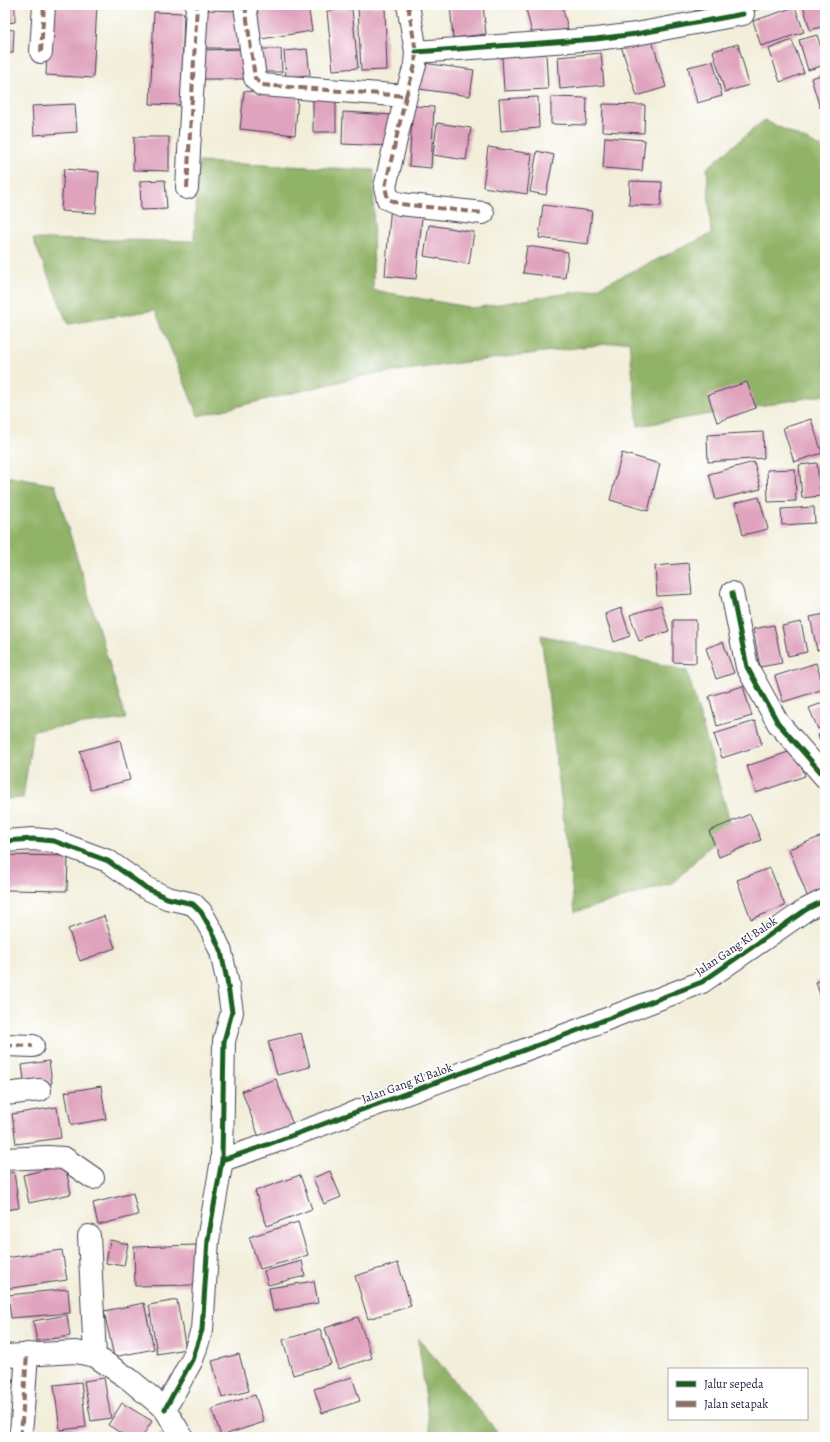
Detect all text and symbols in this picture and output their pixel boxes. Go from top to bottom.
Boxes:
street label: Jalan Gang Kl Balok [692,913,780,979]
street label: Jalan Gang Kl Balok [359,1059,455,1107]
legend [668,1368,808,1420]
text: Jalur sepeda [704,1376,764,1392]
text: Jalan setapak [704,1396,768,1412]

